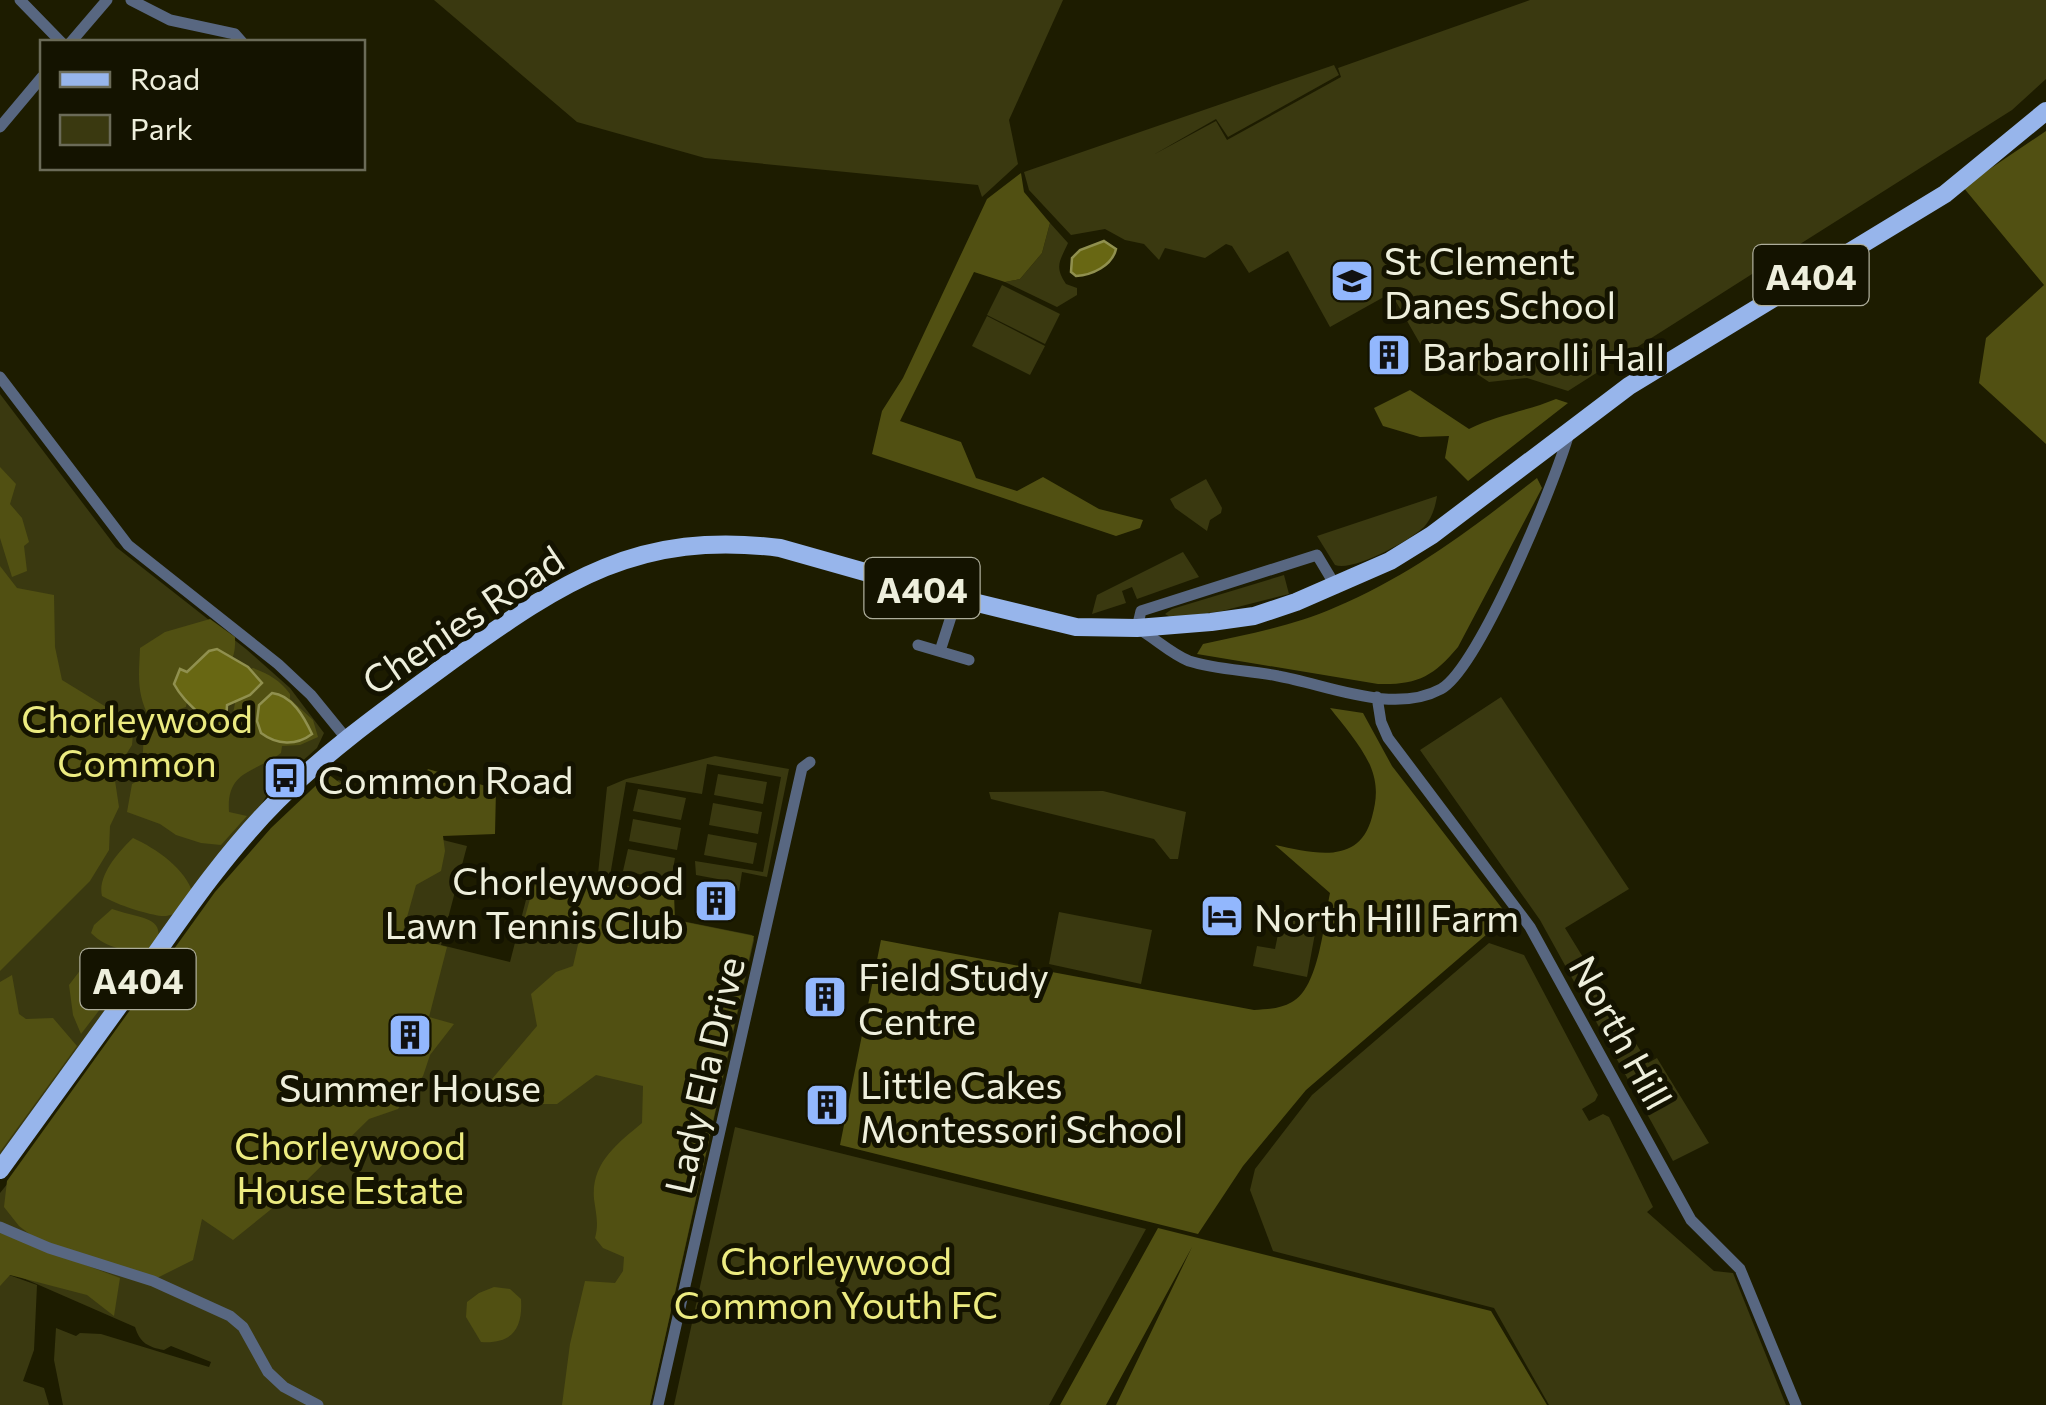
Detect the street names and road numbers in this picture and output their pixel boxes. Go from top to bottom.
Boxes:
road number: A404 [1754,245,1868,305]
street label: Chenies Road [352,534,572,704]
road number: A404 [864,558,980,618]
street label: North Hill [1561,947,1683,1117]
road number: A404 [80,949,196,1009]
street label: Lady Ela Drive [653,952,753,1198]

